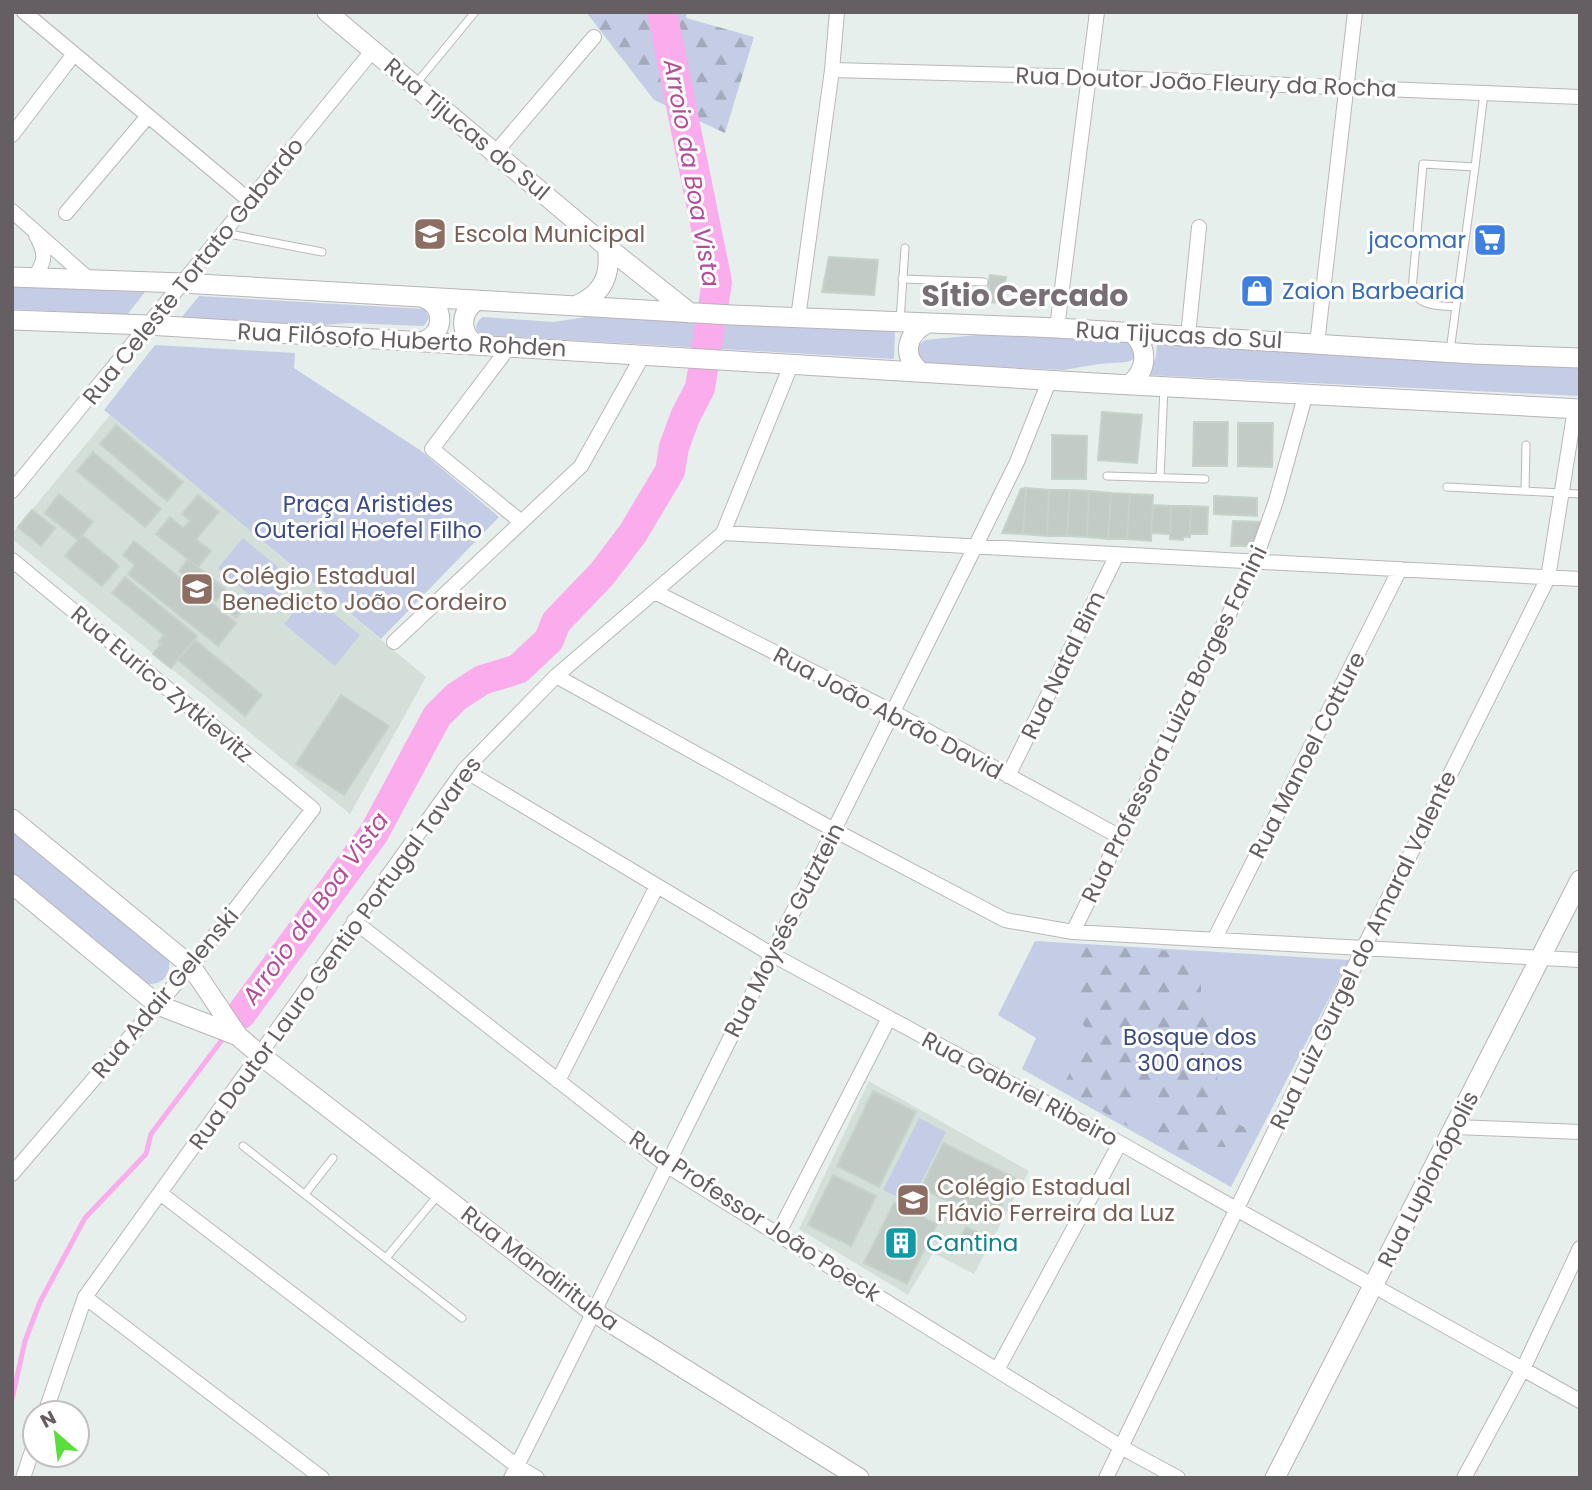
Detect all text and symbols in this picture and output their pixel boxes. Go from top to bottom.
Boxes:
street label: Rua Tijucas do Sul [377,50,557,208]
water label: Arroio da Boa Vista [656,56,728,289]
street label: Rua Doutor João Fleury da Rocha [1015,59,1397,105]
street label: Rua Celeste Tortato Gabardo [75,131,311,411]
school or university icon: Escola Municipal [411,215,449,253]
place label: Escola Municipal [454,218,645,250]
supermarket icon: jacomar [1471,221,1509,259]
place label: jacomar [1367,224,1466,256]
shop icon: Zaion Barbearia [1238,272,1276,310]
district label: Sítio Cercado [922,274,1128,317]
place label: Zaion Barbearia [1282,275,1465,307]
street label: Rua Tijucas do Sul [1075,314,1283,356]
street label: Rua Filósofo Huberto Rohden [237,315,567,365]
park label: Praça Aristides Outerial Hoefel Filho [254,488,482,546]
street label: Rua Professora Luiza Borges Fanini [1073,540,1275,908]
place label: Colégio Estadual Benedicto João Cordeiro [222,560,507,618]
school or university icon: Colégio Estadual Benedicto João Cordeiro [178,570,216,608]
street label: Rua Natal Bim [1013,586,1113,744]
street label: Rua Eurico Zytkievitz [64,598,260,770]
street label: Rua João Abrão David [768,639,1008,787]
street label: Rua Manoel Cotture [1241,646,1373,864]
street label: Rua Doutor Lauro Gentio Portugal Tavares [181,750,489,1156]
street label: Rua Luiz Gurgel do Amaral Valente [1262,765,1464,1135]
water label: Arroio da Boa Vista [233,805,396,1012]
street label: Rua Moysés Gutztein [716,817,852,1043]
street label: Rua Adair Gelenski [84,901,246,1085]
park label: Bosque dos 300 anos [1123,1021,1257,1079]
street label: Rua Gabriel Ribeiro [916,1024,1124,1154]
street label: Rua Lupionópolis [1370,1085,1486,1273]
street label: Rua Professor João Poeck [623,1123,887,1309]
place label: Colégio Estadual Flávio Ferreira da Luz [937,1171,1175,1229]
school or university icon: Colégio Estadual Flávio Ferreira da Luz [894,1181,932,1219]
street label: Rua Mandirituba [454,1198,626,1338]
building icon: Cantina [882,1224,920,1262]
place label: Cantina [926,1227,1018,1259]
north arrow [21,1399,91,1469]
text: N [36,1404,61,1435]

